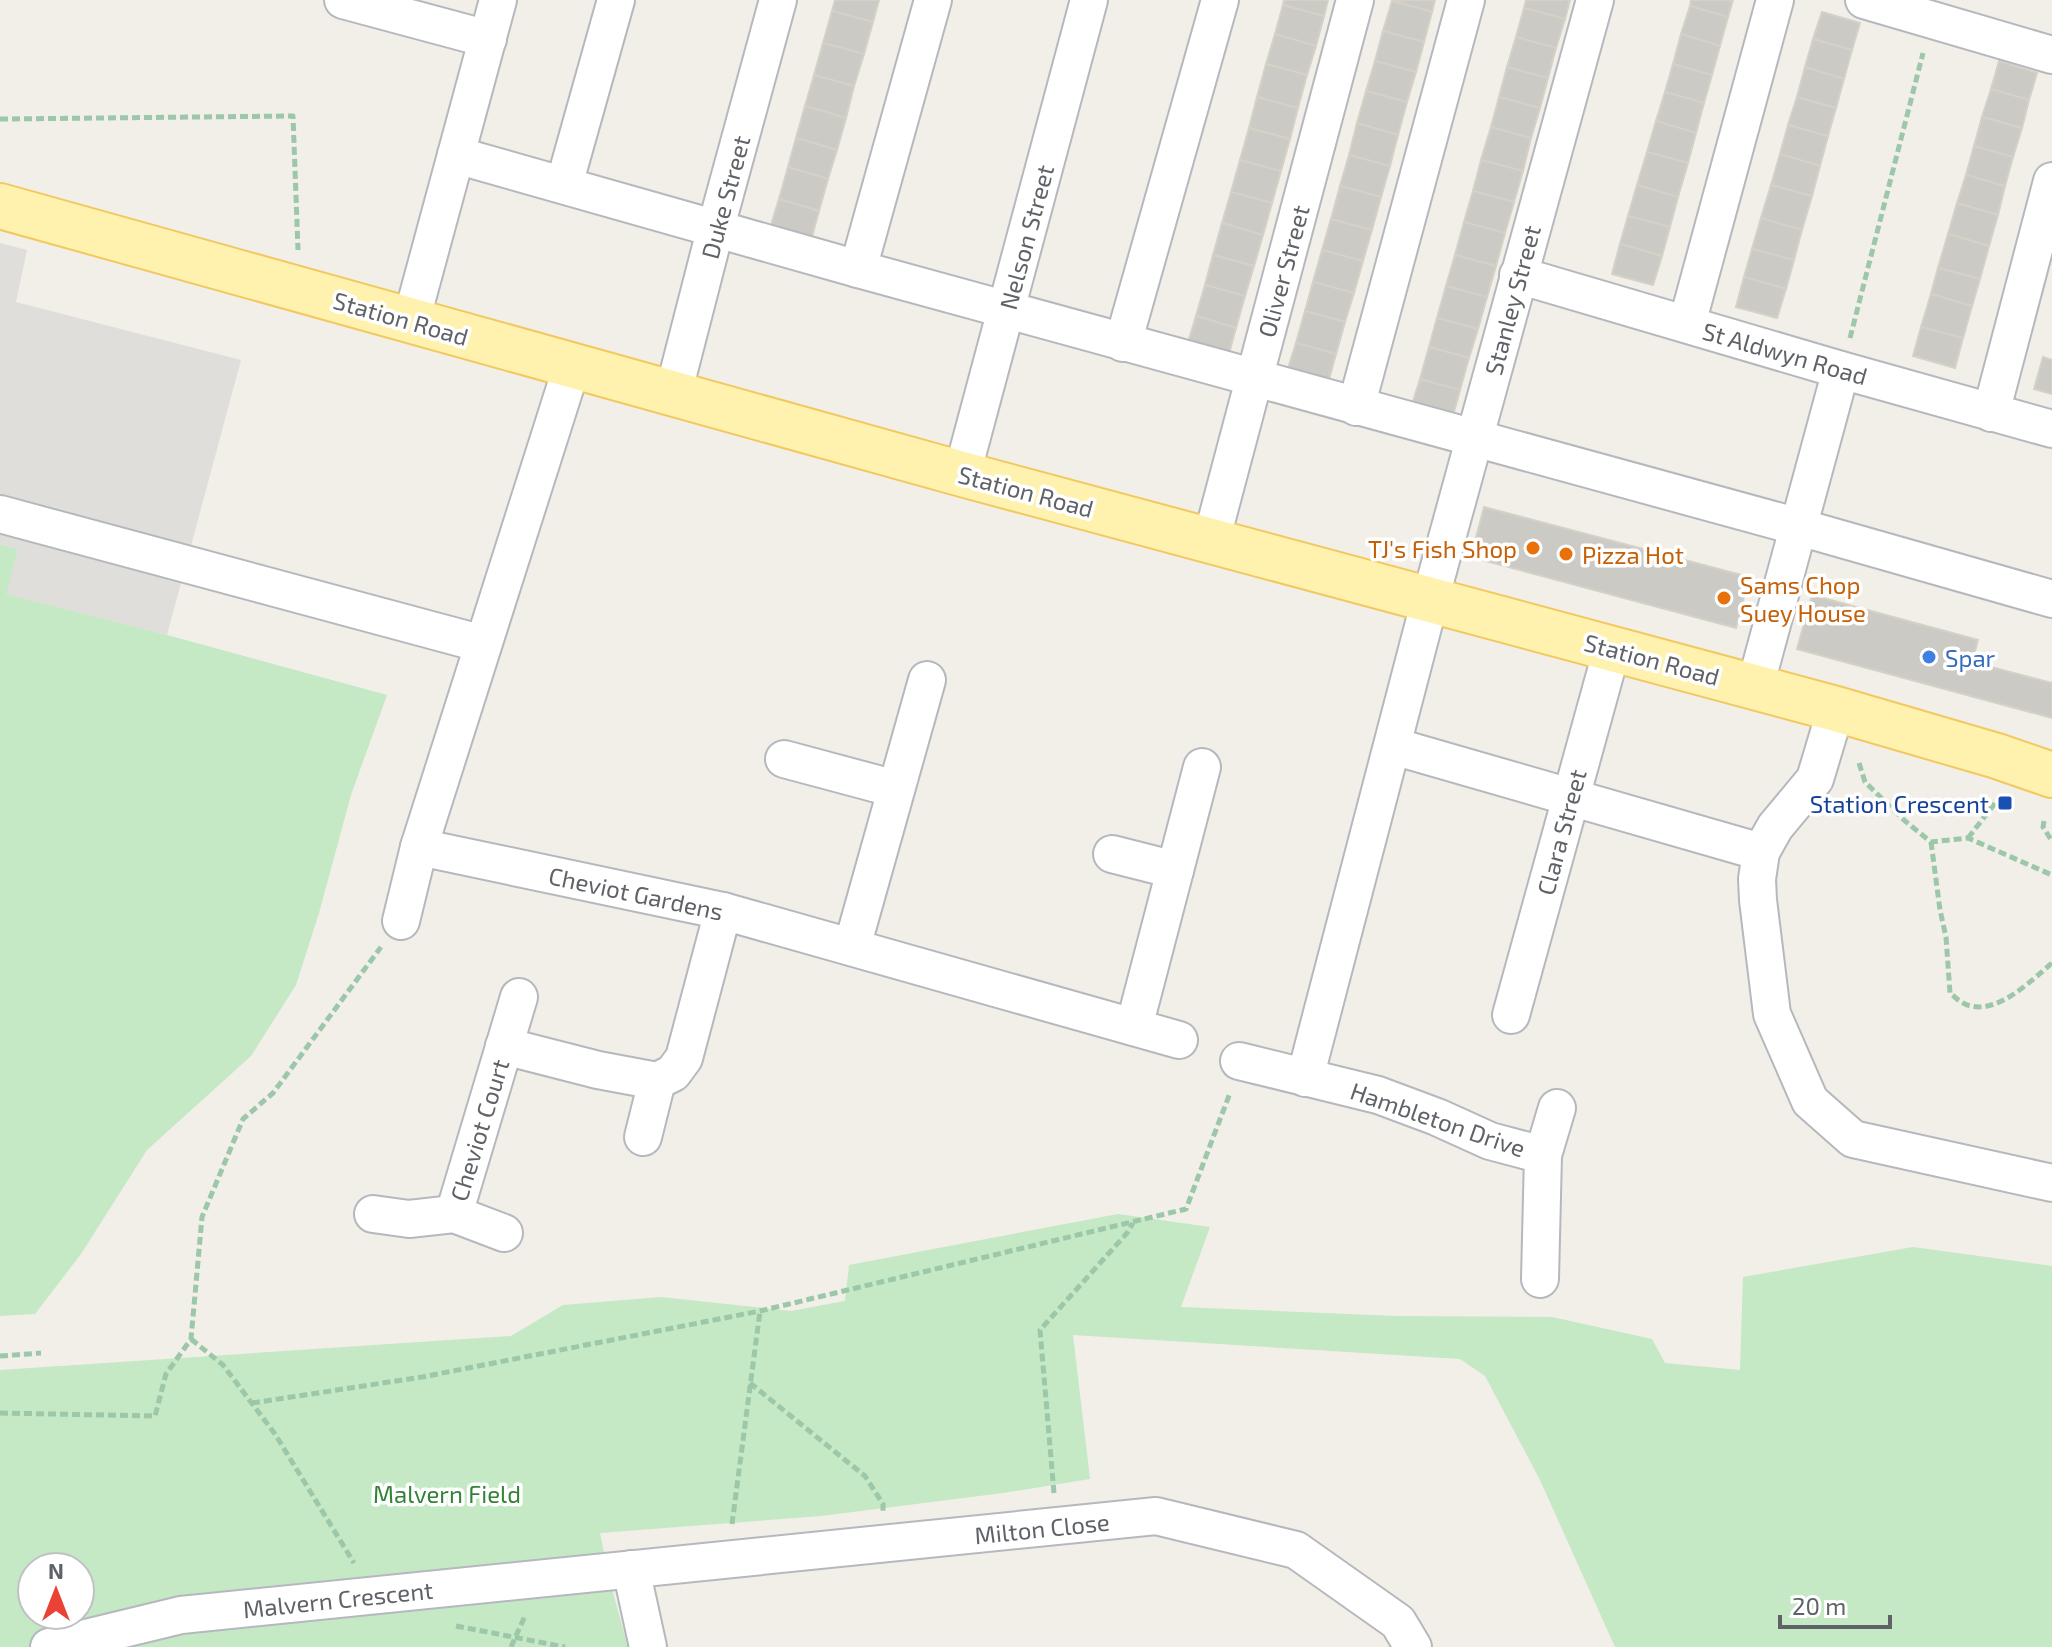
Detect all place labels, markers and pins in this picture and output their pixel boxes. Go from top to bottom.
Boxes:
place label: TJ's Fish Shop [1368,534,1517,563]
marker: TJ's Fish Shop [1524,539,1542,557]
place label: Pizza Hot [1582,540,1684,569]
marker: Pizza Hot [1557,545,1575,563]
place label: Sams Chop Suey House [1740,570,1866,627]
marker: Sams Chop Suey House [1715,589,1733,607]
place label: Spar [1945,643,1996,672]
marker: Spar [1920,648,1938,666]
place label: Station Crescent [1810,789,1989,818]
marker: Station Crescent [1996,794,2014,812]

